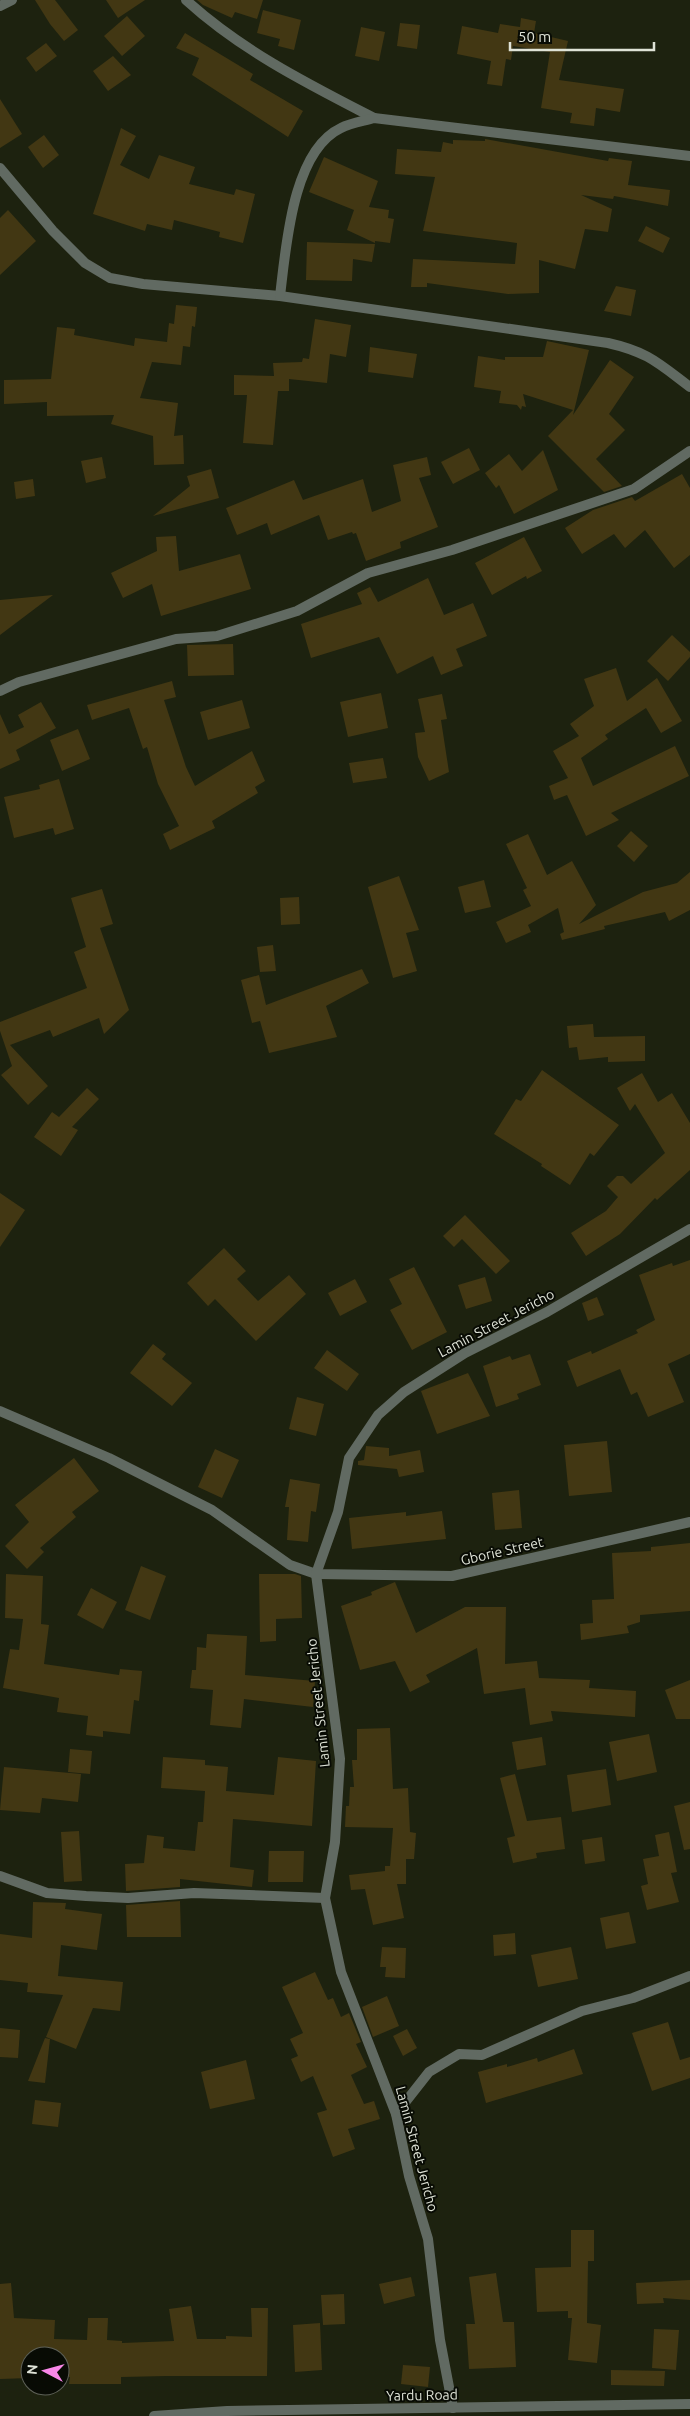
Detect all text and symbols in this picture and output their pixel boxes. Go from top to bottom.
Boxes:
scale bar [510,20,654,52]
text: 50 m [518,28,551,45]
street label: Lamin Street Jericho [435,1286,557,1360]
street label: Gborie Street [459,1534,545,1568]
street label: Lamin Street Jericho [303,1638,333,1768]
street label: Lamin Street Jericho [393,2084,441,2214]
north arrow [20,2346,70,2396]
text: N [24,2364,41,2376]
street label: Yardu Road [386,2386,458,2404]

